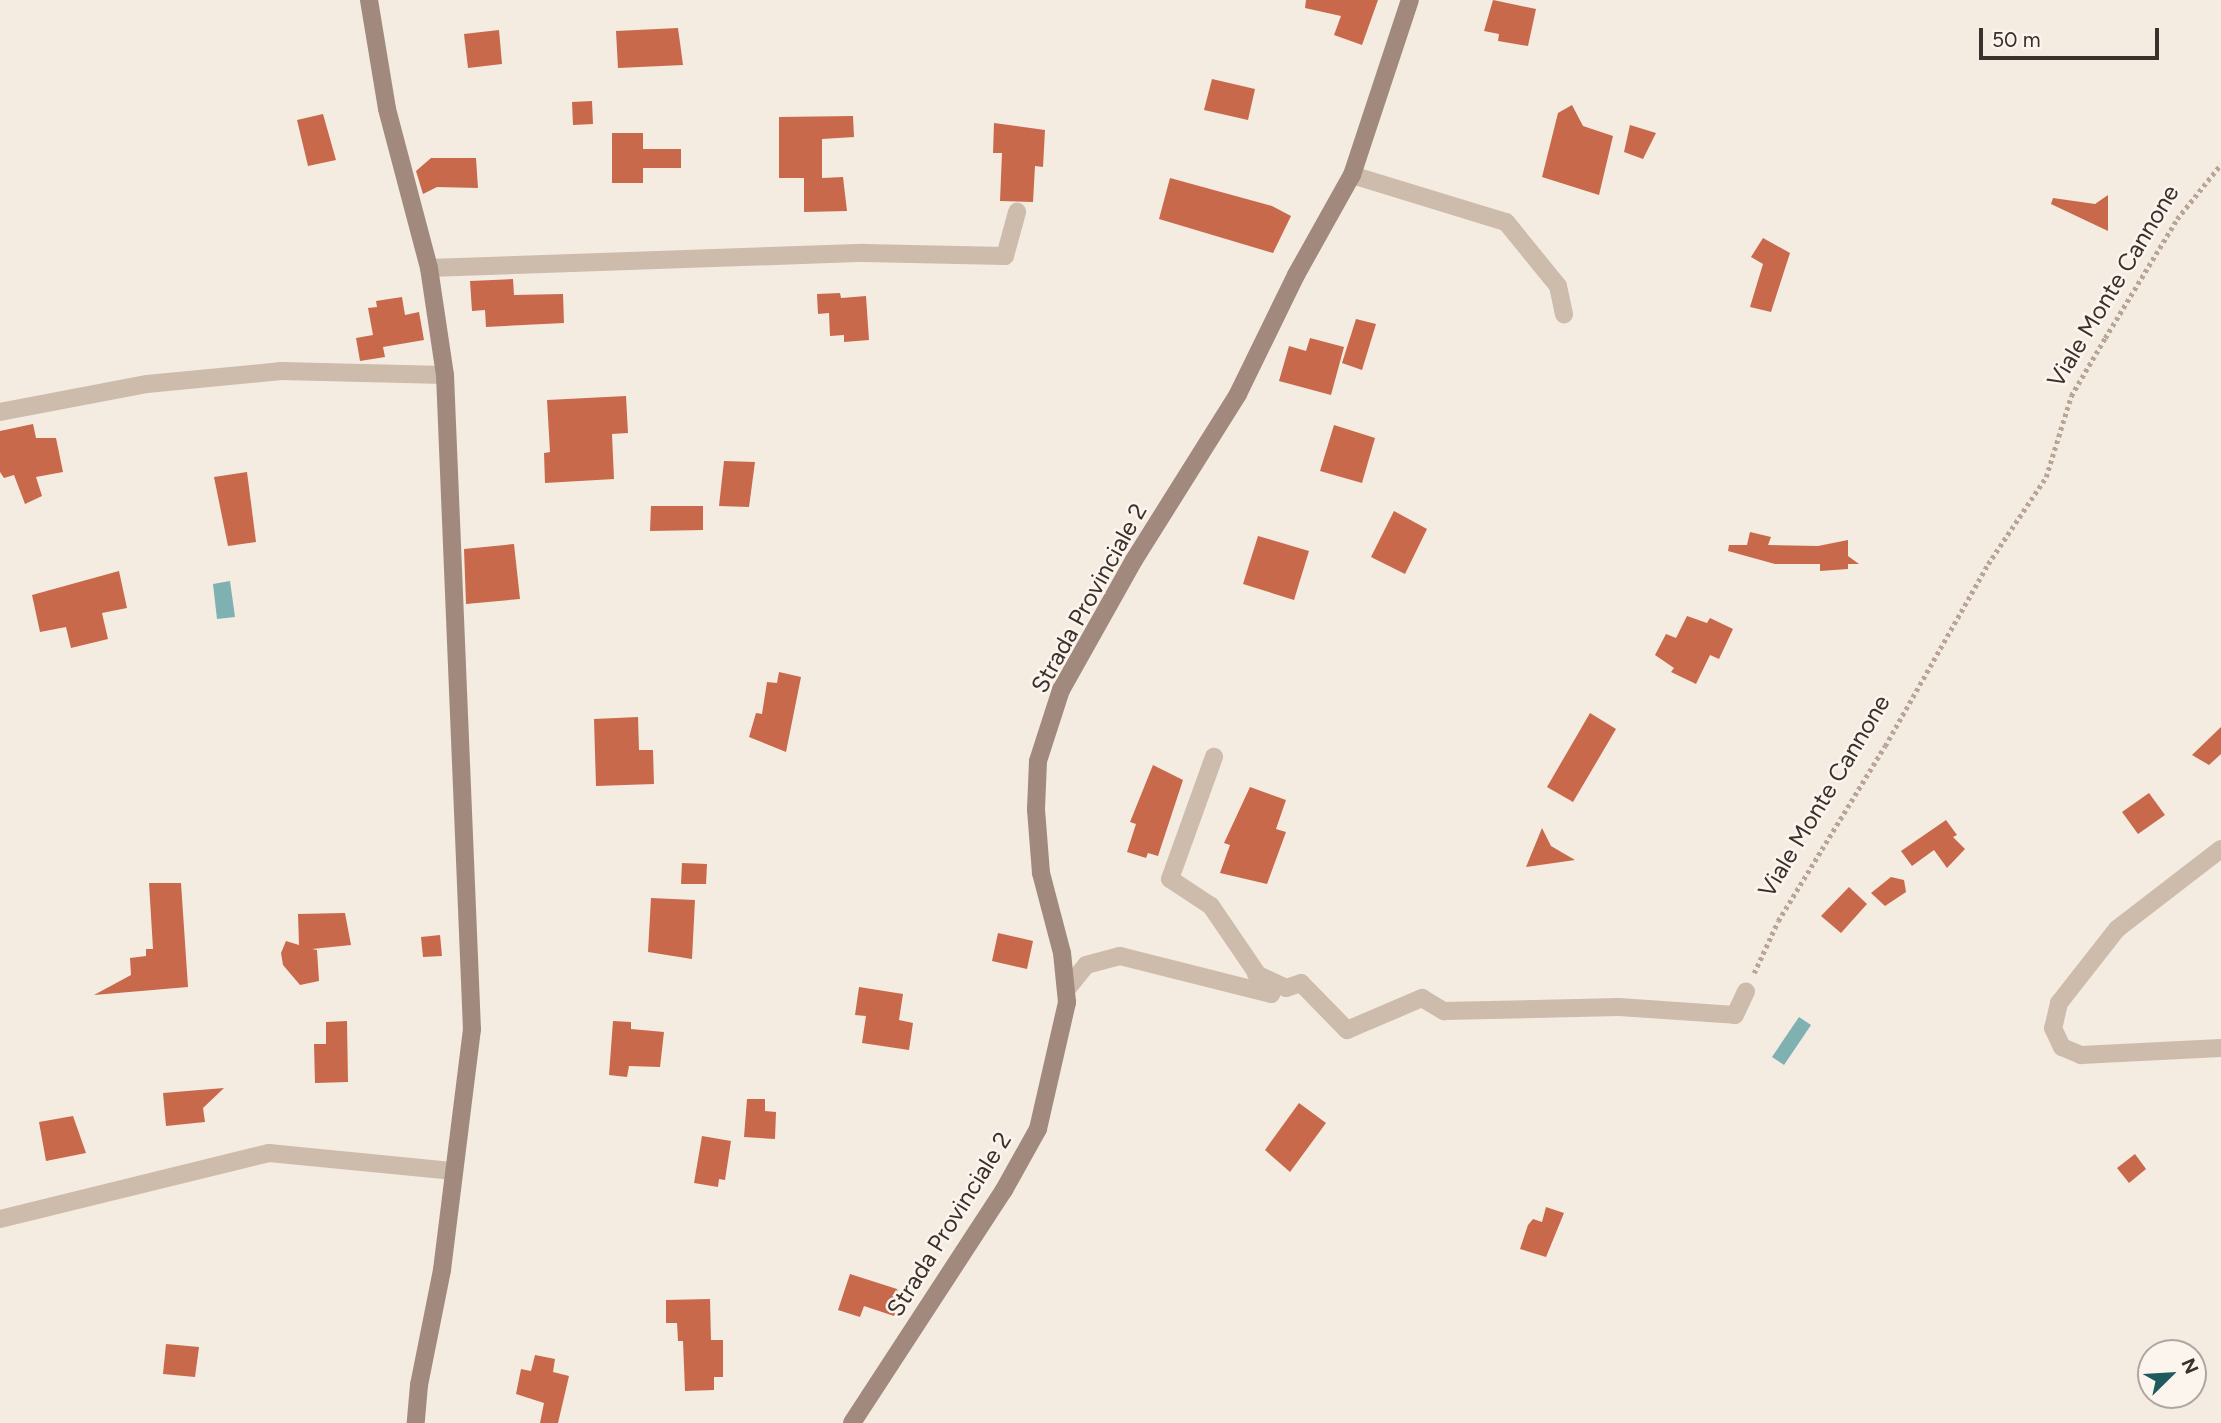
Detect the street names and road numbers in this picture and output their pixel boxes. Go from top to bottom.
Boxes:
street label: Viale Monte Cannone [2041,180,2185,392]
street label: Strada Provinciale 2 [1025,498,1153,698]
street label: Viale Monte Cannone [1752,690,1896,902]
street label: Strada Provinciale 2 [881,1127,1017,1321]

